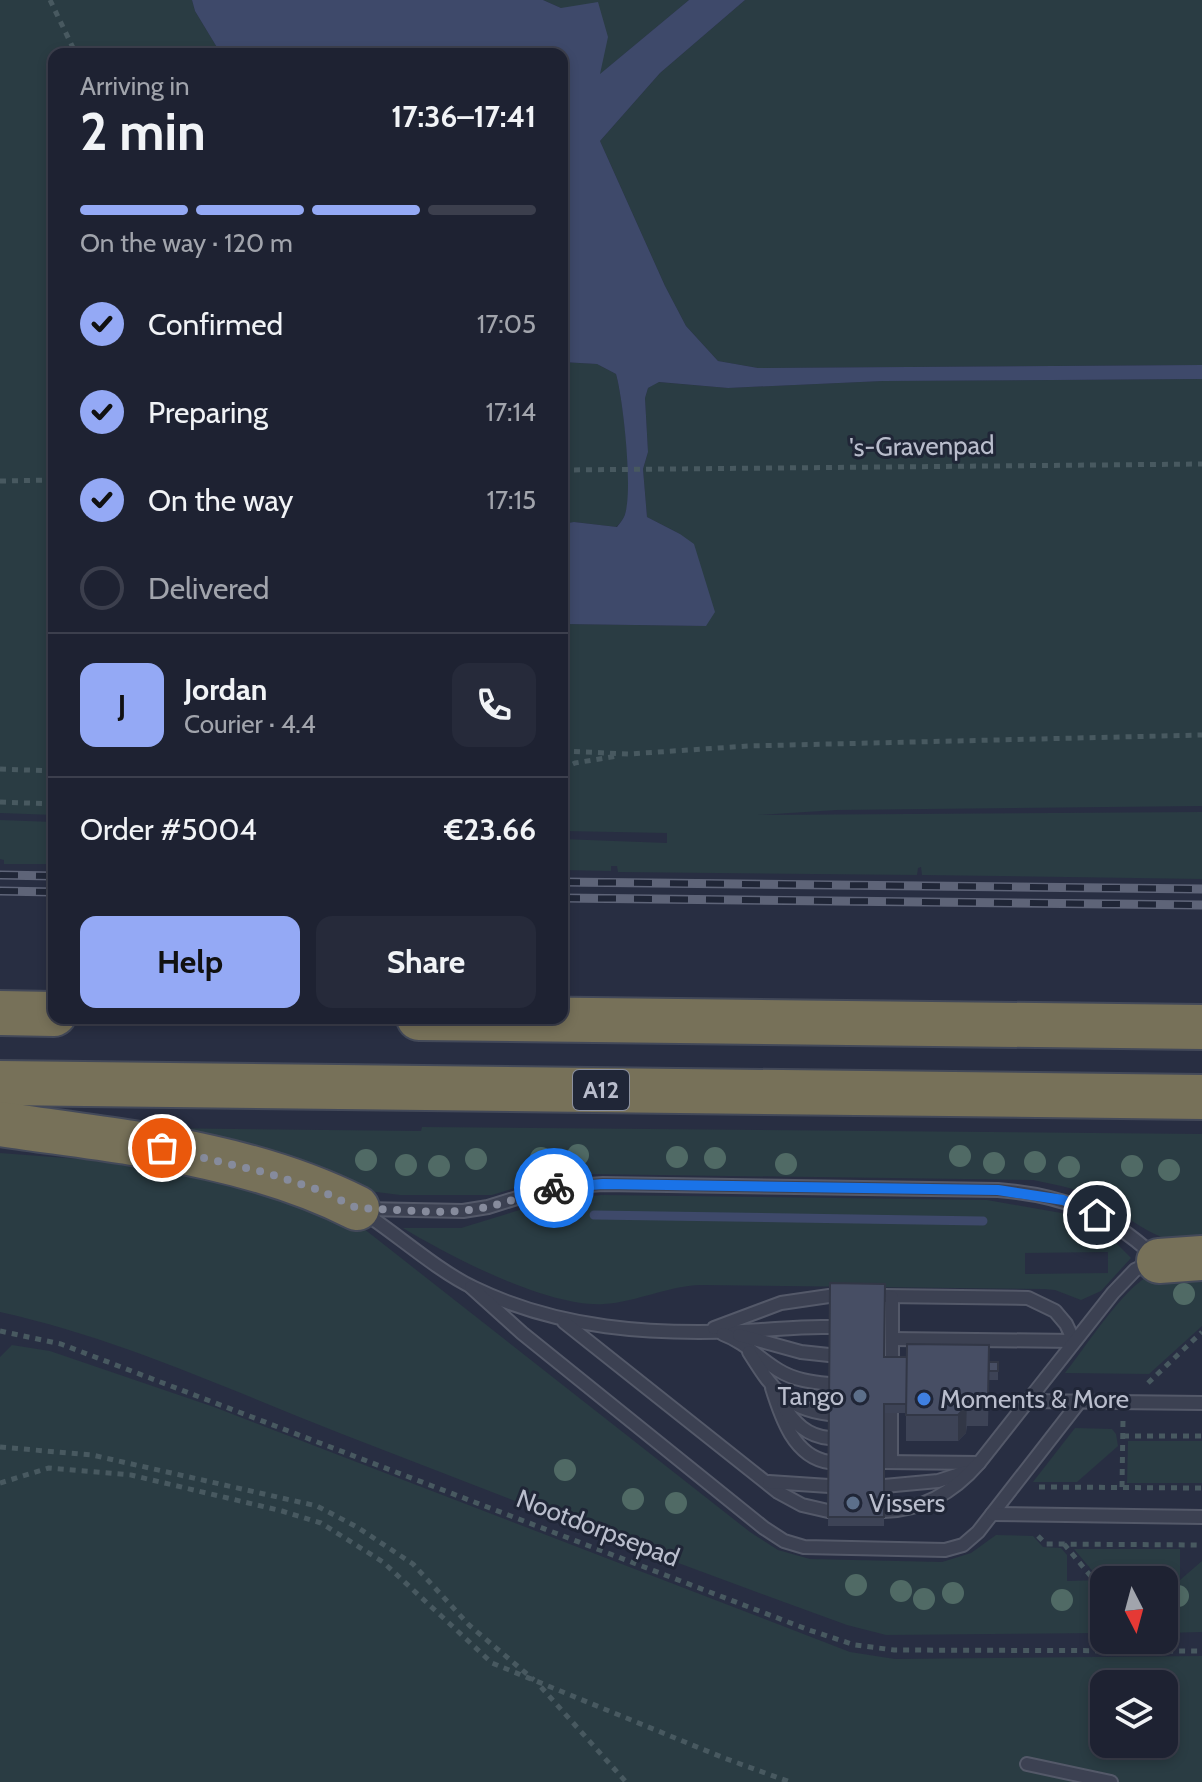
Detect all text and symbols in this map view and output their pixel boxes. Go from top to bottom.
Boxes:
text: Arriving in [80,70,190,102]
text: 17:36–17:41 [391,98,536,135]
text: 2 min [80,100,206,163]
text: On the way · 120 m [80,227,293,259]
icon: check [80,302,124,346]
text: Confirmed [148,306,283,343]
text: 17:05 [477,308,536,340]
icon: check [80,390,124,434]
text: Preparing [148,394,268,431]
text: 17:14 [486,396,536,428]
street label: 's-Gravenpad [849,429,995,463]
icon: check [80,478,124,522]
text: On the way [148,482,293,519]
text: 17:15 [486,484,536,516]
text: Delivered [148,570,269,607]
button: phone [452,663,536,747]
text: Jordan [184,671,267,708]
text: J [118,687,126,724]
text: Courier · 4.4 [184,708,316,740]
text: Order #5004 [80,811,257,848]
text: €23.66 [444,811,536,848]
button: Help [80,916,300,1008]
button: Share [316,916,536,1008]
road number: A12 [573,1070,629,1110]
pin [128,1114,196,1182]
icon: bag [140,1126,184,1170]
courier [514,1148,594,1228]
icon: bike [532,1166,576,1210]
pin [1063,1181,1131,1249]
icon: home [1075,1193,1119,1237]
place label: Tango [777,1380,844,1412]
place label: Moments & More [940,1383,1129,1415]
marker: Tango [851,1387,869,1405]
marker: Moments & More [915,1390,933,1408]
street label: Nootdorpsepad [512,1482,684,1574]
place label: Vissers [869,1487,946,1519]
marker: Vissers [844,1494,862,1512]
north arrow [1090,1566,1178,1654]
map controls [1090,1566,1178,1758]
button: layers [1090,1670,1178,1758]

